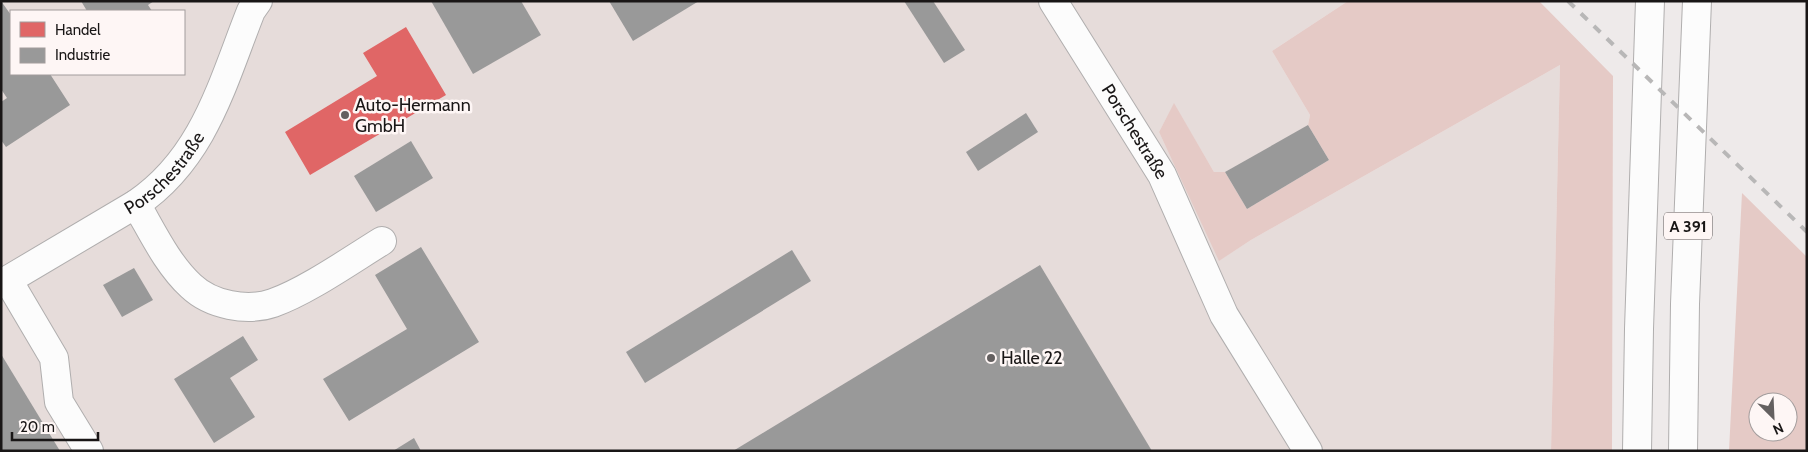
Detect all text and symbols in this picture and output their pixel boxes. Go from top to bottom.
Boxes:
legend [10,10,185,75]
text: Handel [55,21,101,39]
text: Industrie [55,46,110,64]
street label: Porschestraße [1097,80,1173,183]
place label: Auto-Hermann GmbH [355,94,471,137]
marker: Auto-Hermann GmbH [339,109,351,121]
street label: Porschestraße [120,128,209,219]
road number: A 391 [1664,212,1712,240]
place label: Halle 22 [1001,347,1063,369]
marker: Halle 22 [985,352,997,364]
north arrow [1748,392,1798,442]
scale bar [12,410,99,442]
text: 20 m [20,418,55,436]
text: N [1770,419,1786,439]

